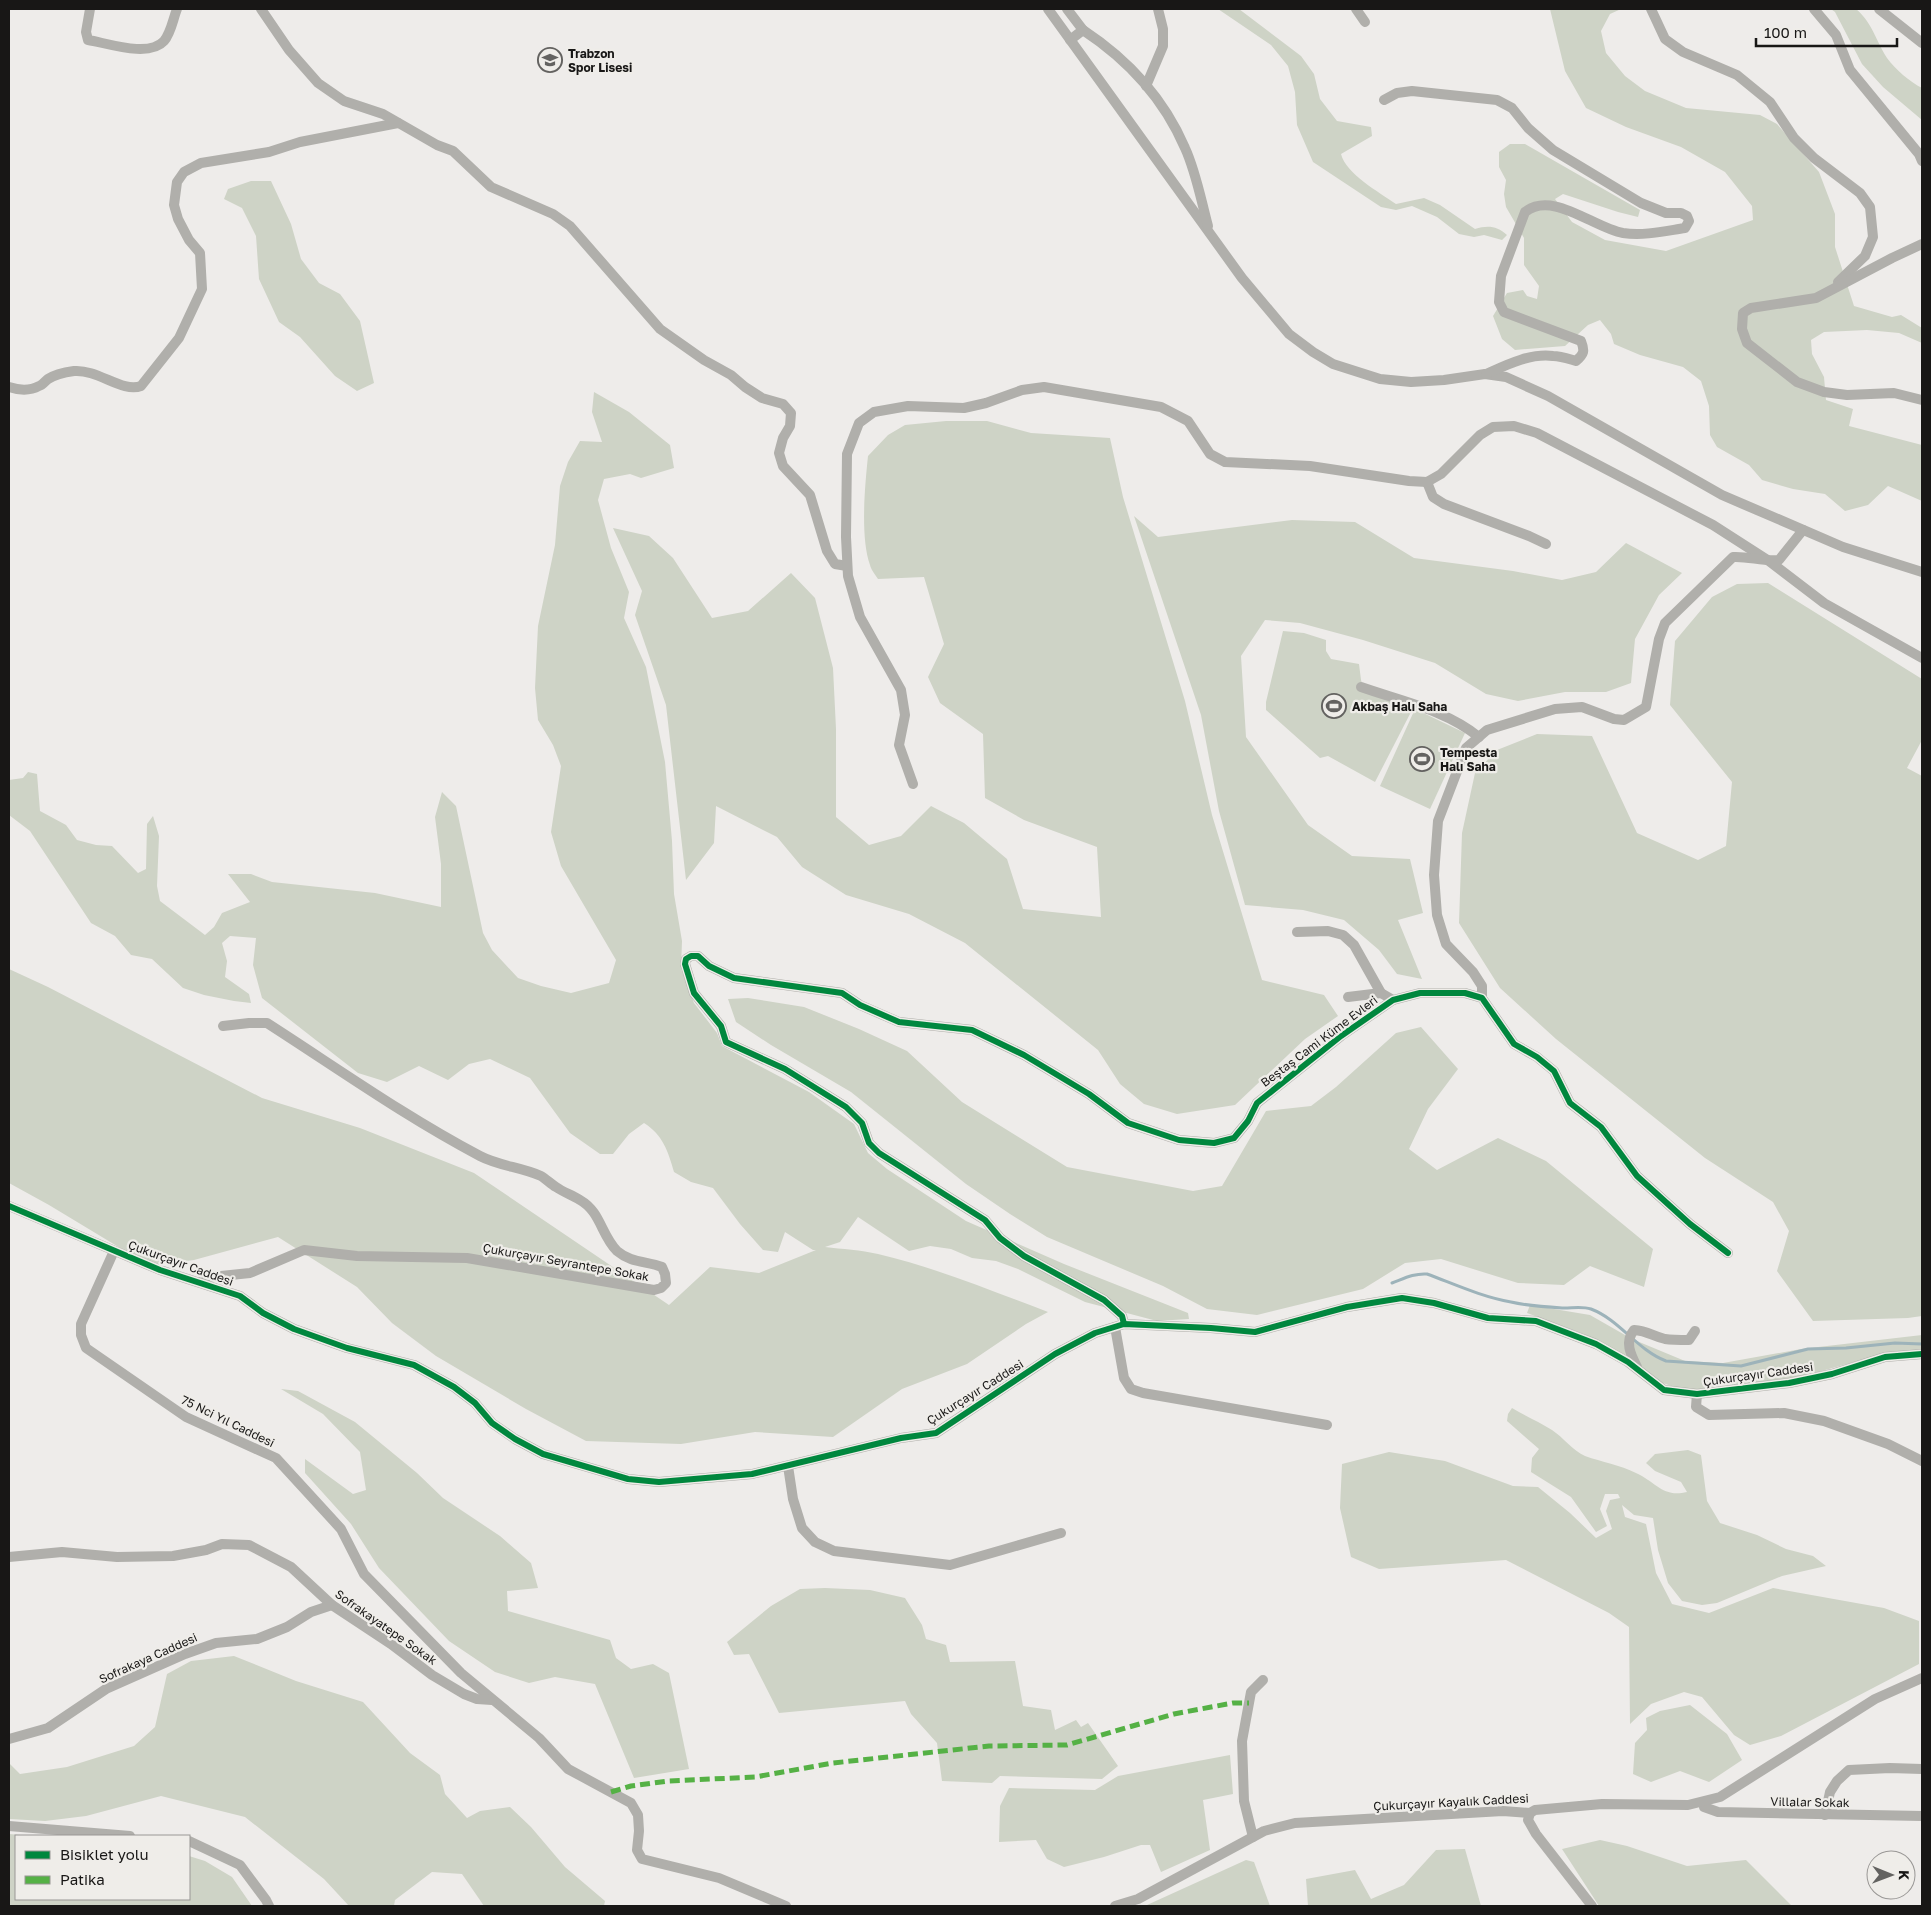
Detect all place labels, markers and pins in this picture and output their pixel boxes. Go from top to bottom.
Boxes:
place label: Trabzon Spor Lisesi [568,46,632,75]
school or university icon: Trabzon Spor Lisesi [537,47,563,73]
sports icon: Akbaş Halı Saha [1321,693,1347,719]
place label: Akbaş Halı Saha [1352,699,1447,714]
place label: Tempesta Halı Saha [1440,745,1497,774]
sports icon: Tempesta Halı Saha [1409,746,1435,772]

